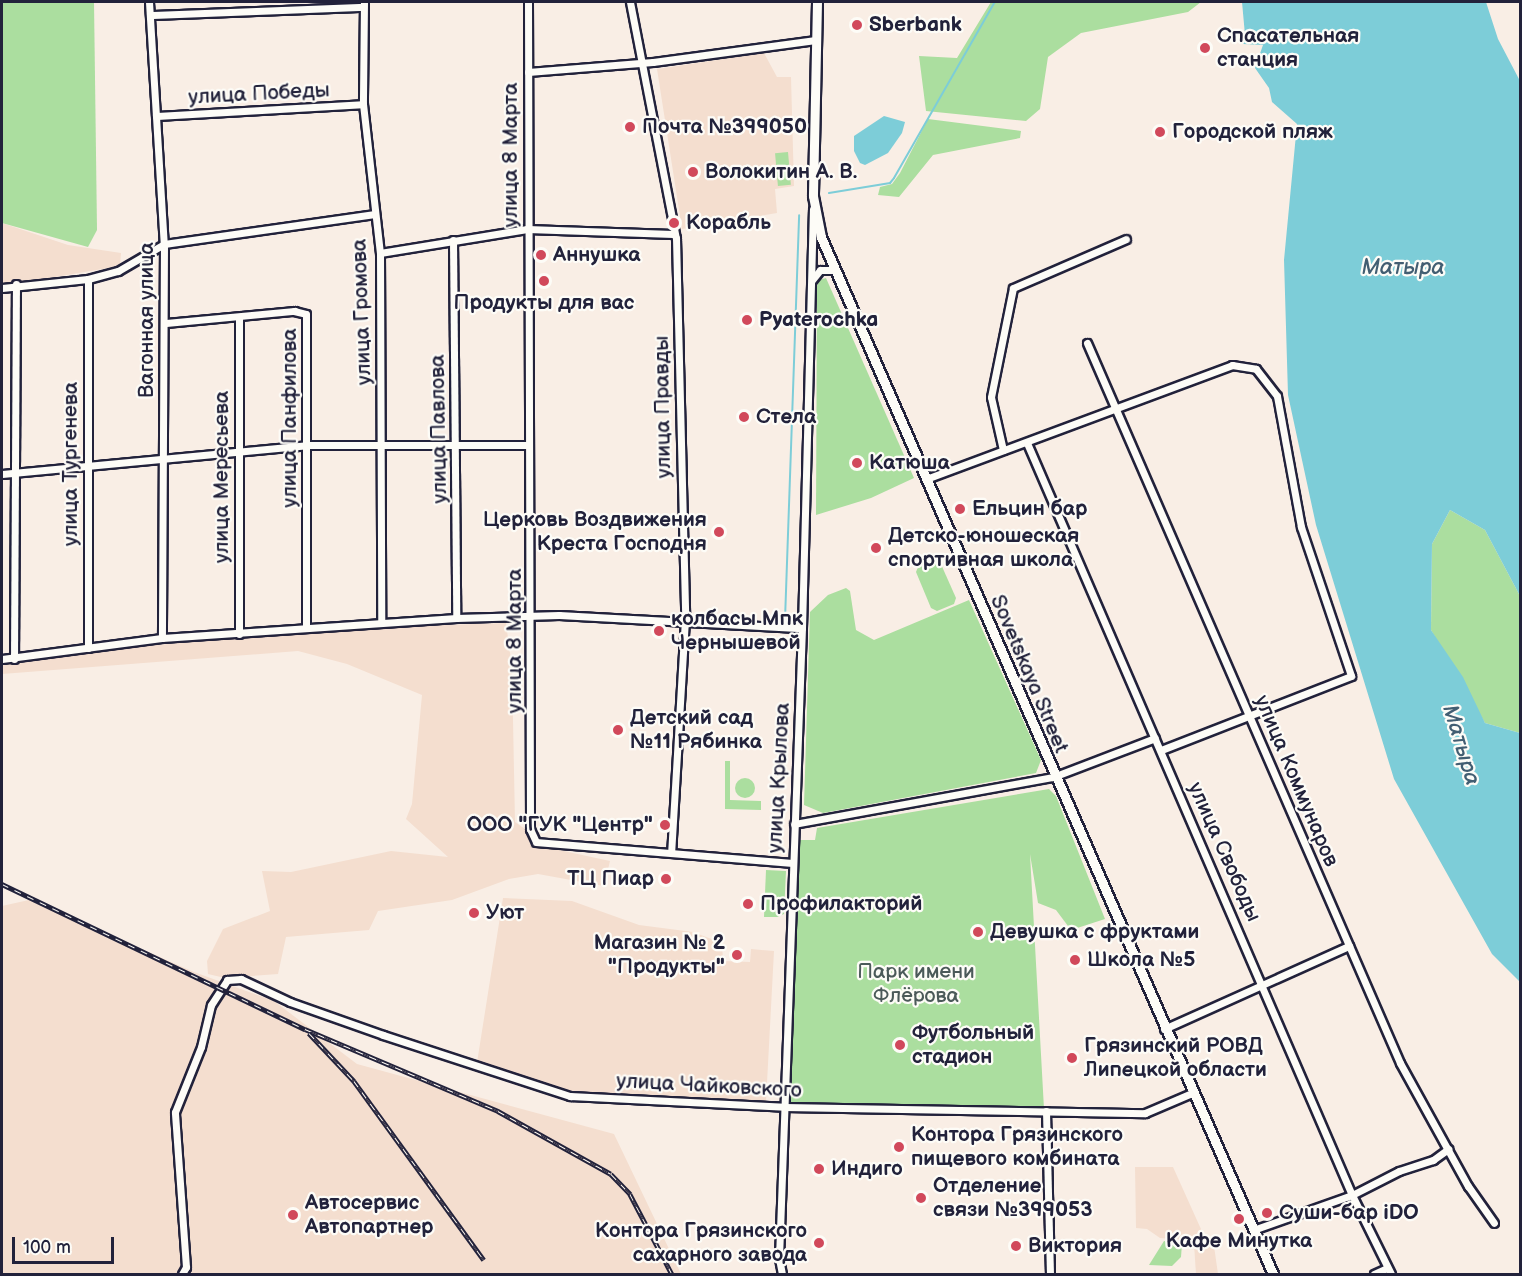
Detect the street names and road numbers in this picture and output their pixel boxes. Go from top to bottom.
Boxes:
street label: улица Победы [188,78,330,110]
street label: улица 8 Марта [498,83,524,227]
street label: улица Громова [347,238,377,386]
street label: Вагонная улица [134,242,160,398]
street label: улица Панфилова [277,328,303,508]
street label: улица Правды [649,335,677,479]
street label: улица Павлова [425,354,453,504]
street label: улица Тургенева [58,382,84,546]
street label: улица Мересьева [209,391,235,563]
street label: улица 8 Марта [502,569,528,713]
street label: Sovetskaya Street [984,591,1074,757]
street label: улица Коммунаров [1249,692,1343,870]
street label: улица Крылова [762,702,796,854]
street label: улица Свободы [1182,779,1266,925]
street label: улица Чайковского [616,1069,802,1103]

